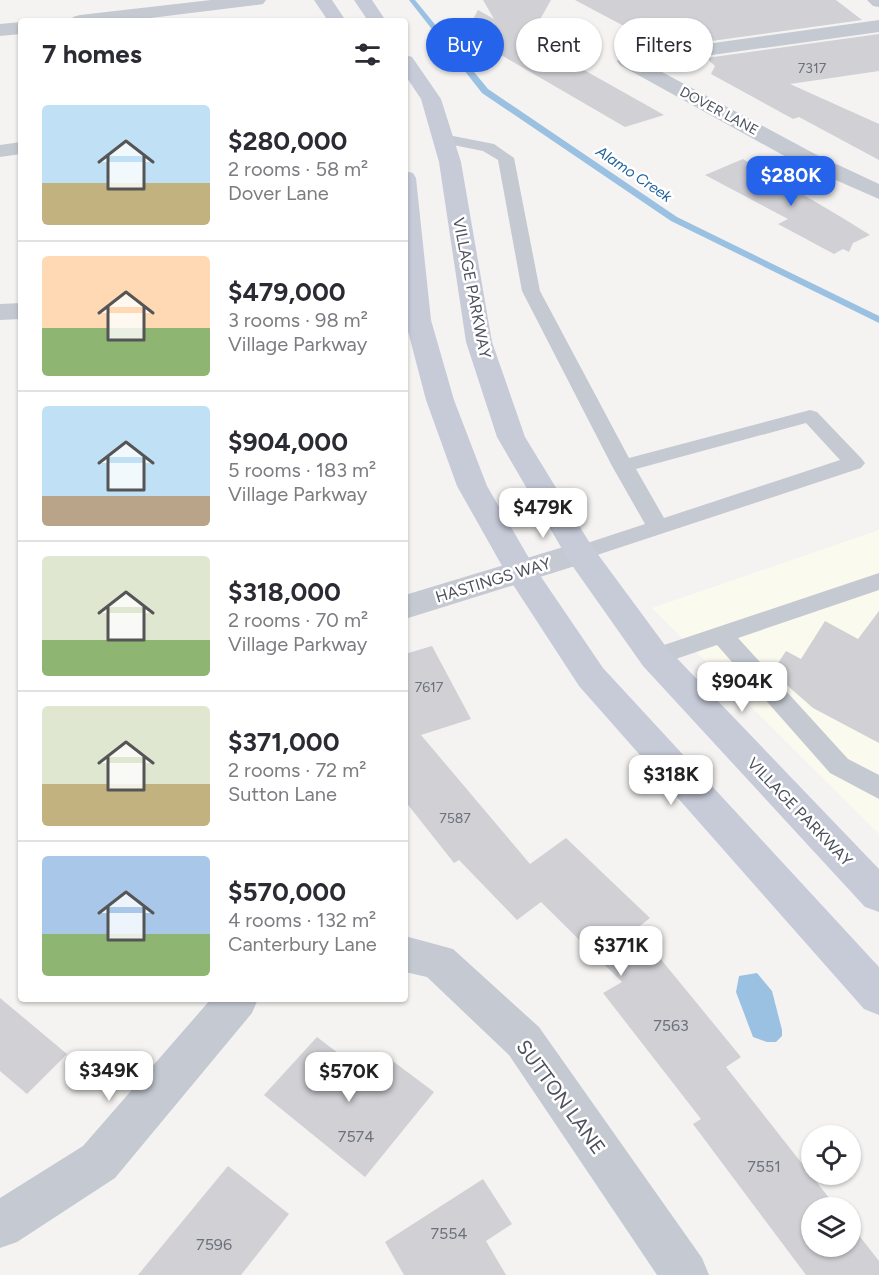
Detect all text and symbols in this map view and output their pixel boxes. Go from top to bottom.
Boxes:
chip: Buy [426,18,504,72]
chip: Rent [516,18,602,72]
chip: Filters [614,18,713,72]
text: 7 homes [42,38,142,70]
icon: filters [351,38,384,71]
house number: 7317 [798,60,827,77]
street label: DOVER LANE [677,83,761,139]
text: $280,000 [228,125,347,157]
icon: home [90,129,162,201]
water label: Alamo Creek [592,142,676,206]
pin: $280K [749,156,833,207]
text: 2 rooms · 58 m² [228,157,368,181]
text: $280K [760,163,822,187]
text: Dover Lane [228,181,329,205]
street label: VILLAGE PARKWAY [449,216,495,360]
text: $479,000 [228,276,346,308]
icon: home [90,280,162,352]
text: 3 rooms · 98 m² [228,308,368,332]
text: Village Parkway [228,332,367,356]
text: $904,000 [228,426,348,458]
icon: home [90,430,162,502]
text: 5 rooms · 183 m² [228,458,376,482]
text: Village Parkway [228,482,367,506]
pin: $479K [501,488,585,539]
text: $479K [513,495,573,519]
street label: HASTINGS WAY [433,553,553,607]
text: $318,000 [228,576,341,608]
icon: home [90,580,162,652]
text: 2 rooms · 70 m² [228,608,368,632]
text: Village Parkway [228,632,367,656]
pin: $904K [700,662,784,713]
text: $904K [711,669,773,693]
house number: 7617 [415,679,444,696]
text: $371,000 [228,726,340,758]
icon: home [90,730,162,802]
street label: VILLAGE PARKWAY [743,754,857,870]
pin: $318K [629,755,713,806]
text: 2 rooms · 72 m² [228,758,366,782]
text: $318K [643,762,699,786]
text: Sutton Lane [228,782,337,806]
house number: 7587 [439,810,471,827]
text: $570,000 [228,876,346,908]
icon: home [90,880,162,952]
text: 4 rooms · 132 m² [228,908,376,932]
pin: $371K [579,926,663,977]
text: Canterbury Lane [228,932,377,956]
text: $371K [593,933,649,957]
house number: 7563 [653,1016,689,1035]
street label: SUTTON LANE [511,1035,611,1159]
pin: $349K [67,1051,151,1102]
pin: $570K [307,1052,391,1103]
text: $349K [79,1058,139,1082]
text: $570K [319,1059,379,1083]
map controls [801,1125,861,1257]
button: locate [801,1125,861,1185]
house number: 7574 [338,1127,374,1146]
house number: 7551 [747,1157,781,1176]
button: layers [801,1197,861,1257]
house number: 7554 [431,1224,468,1243]
house number: 7596 [196,1235,232,1254]

